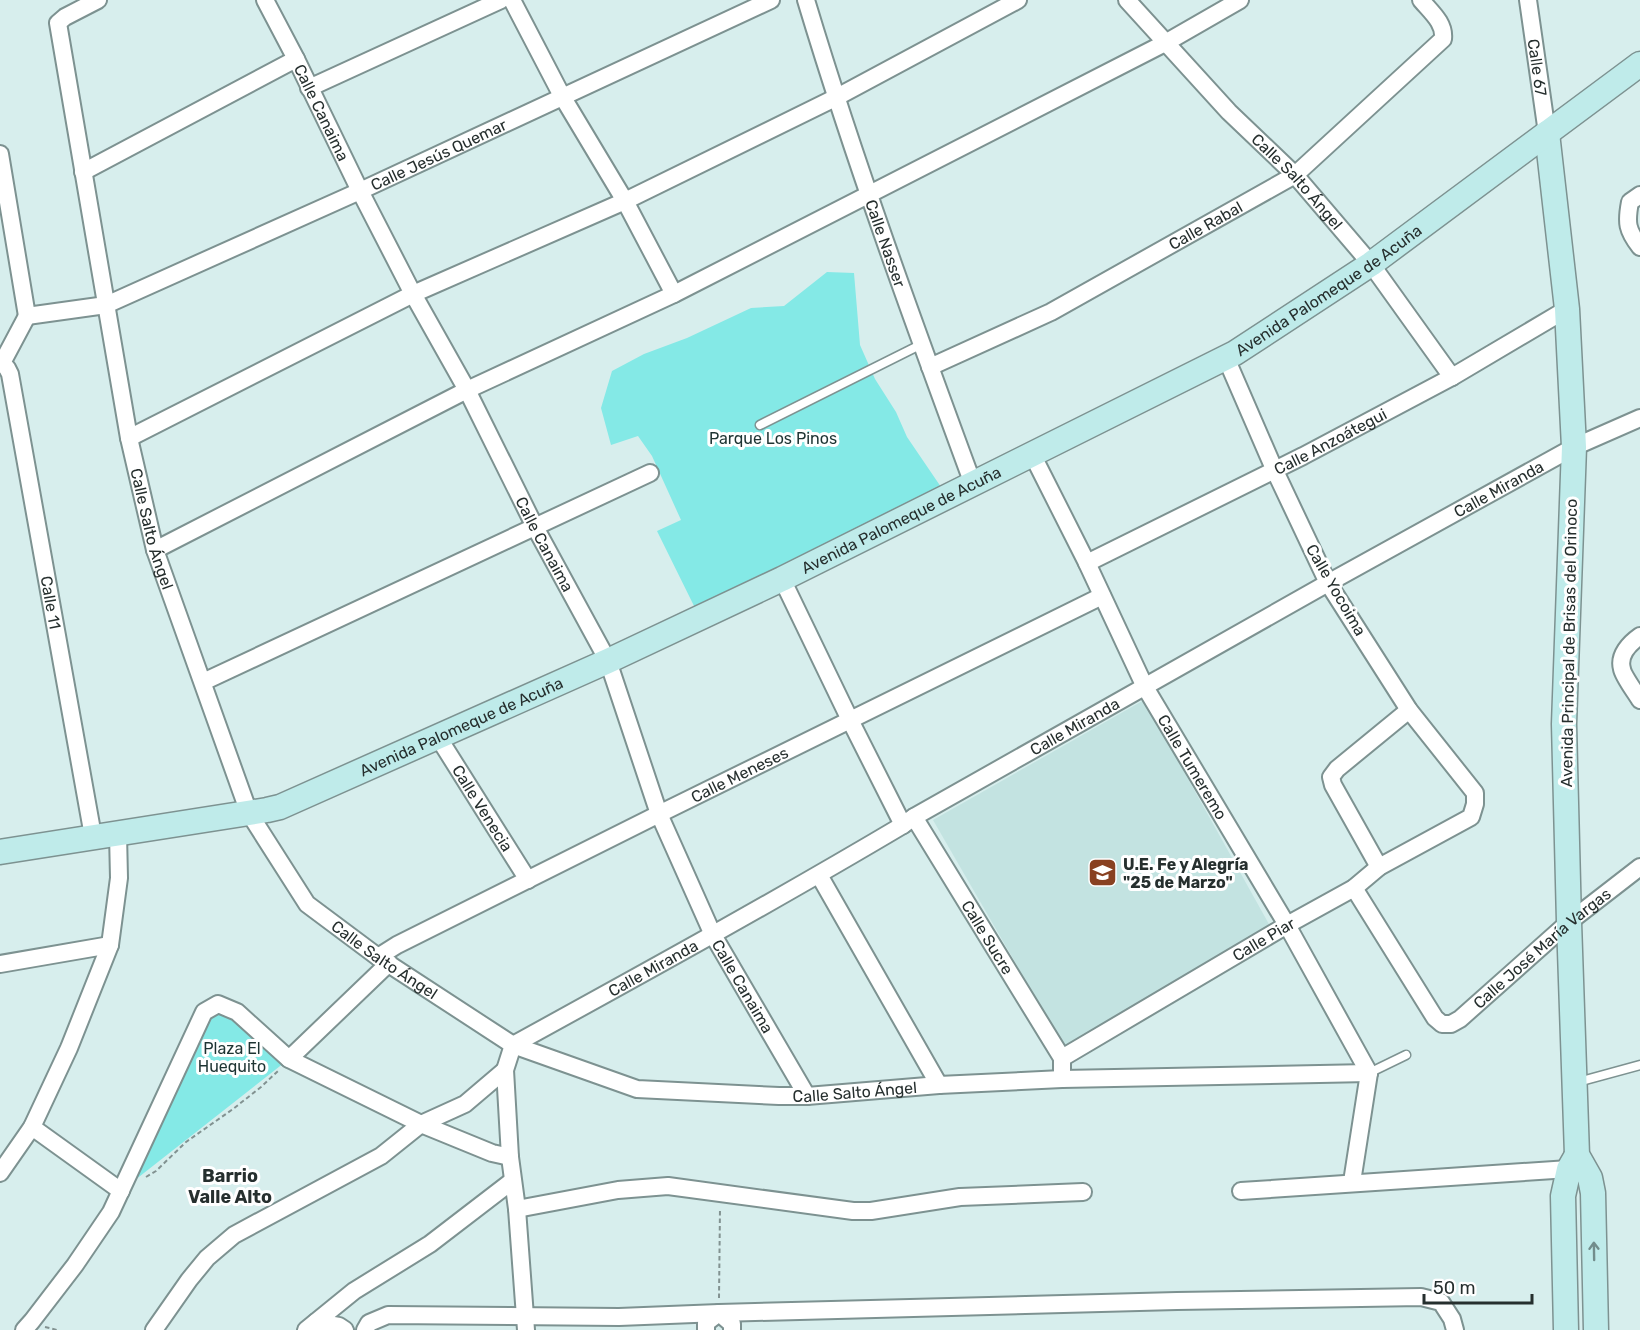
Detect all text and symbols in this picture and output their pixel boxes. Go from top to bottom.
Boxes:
street label: Calle 67 [1524,37,1551,97]
street label: Calle Canaima [290,61,353,164]
street label: Calle Jesús Quemar [367,115,510,194]
street label: Calle Salto Ángel [1248,129,1347,233]
street label: Calle Nasser [862,197,910,290]
street label: Calle Rabal [1165,197,1246,254]
street label: Avenida Palomeque de Acuña [1232,220,1425,360]
street label: Calle Anzoátegui [1271,404,1390,478]
park label: Parque Los Pinos [709,429,837,448]
street label: Calle Miranda [1450,456,1547,521]
street label: Avenida Palomeque de Acuña [798,462,1004,577]
street label: Calle Salto Ángel [127,466,178,592]
street label: Calle Canaima [512,493,578,595]
street label: Avenida Principal de Brisas del Orinoco [1557,499,1581,787]
street label: Calle Yocoima [1302,541,1370,639]
street label: Calle 11 [37,574,65,631]
street label: Avenida Palomeque de Acuña [357,673,566,780]
street label: Calle Miranda [1026,693,1123,759]
street label: Calle Tumeremo [1154,711,1231,823]
street label: Calle Meneses [688,743,791,806]
street label: Calle Venecia [448,761,517,855]
place label: U.E. Fe y Alegría "25 de Marzo" [1123,855,1248,892]
school or university icon: U.E. Fe y Alegría "25 de Marzo" [1086,857,1118,889]
street label: Calle José María Vargas [1469,884,1614,1012]
street label: Calle Sucre [958,897,1018,978]
street label: Calle Piar [1229,913,1298,965]
street label: Calle Salto Ángel [328,916,441,1003]
street label: Calle Miranda [605,935,701,1000]
street label: Calle Canaima [708,936,778,1036]
park label: Plaza El Huequito [198,1039,266,1076]
street label: Calle Salto Ángel [793,1077,918,1106]
district label: Barrio Valle Alto [188,1165,272,1208]
one-way arrow [1589,1241,1600,1261]
scale bar [1424,1267,1532,1305]
text: 50 m [1433,1277,1476,1299]

